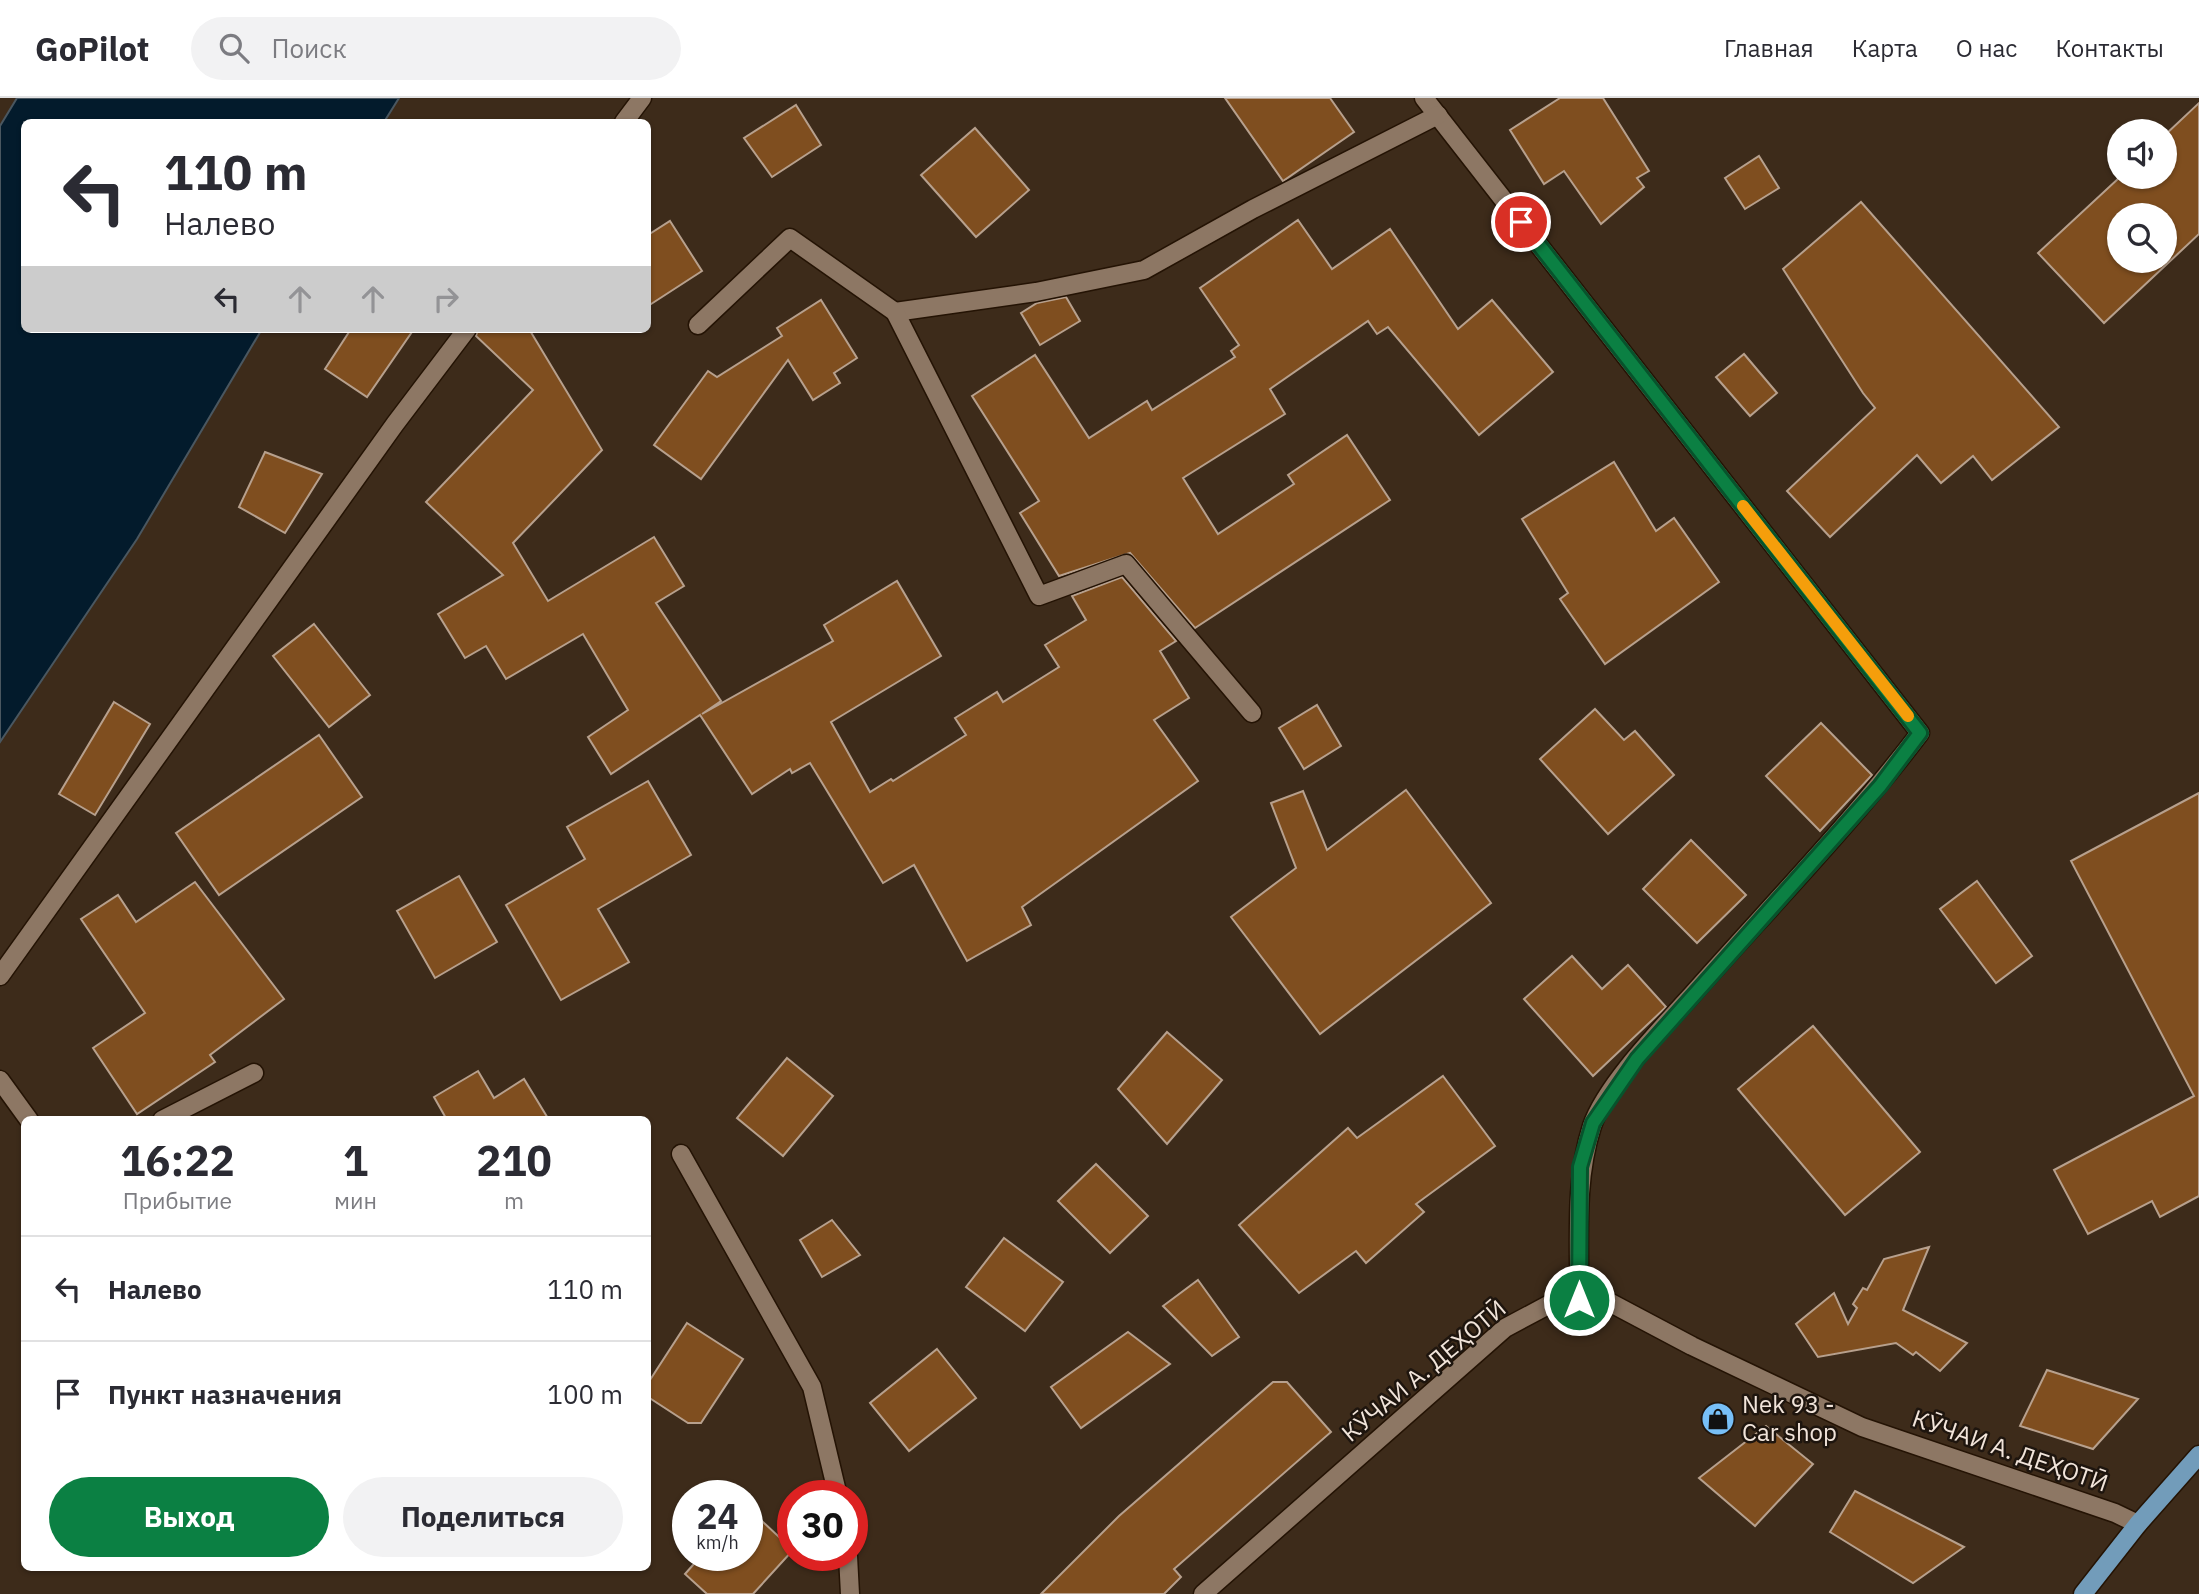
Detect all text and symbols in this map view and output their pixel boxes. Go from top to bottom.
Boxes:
search box [191,17,681,80]
text: GoPilot [35,27,149,70]
icon: search [215,29,253,67]
text: Поиск [271,31,347,65]
text: Главная [1724,32,1814,64]
text: Карта [1852,32,1918,64]
text: О нас [1956,32,2017,64]
text: Контакты [2055,32,2164,64]
map controls [2107,119,2177,273]
button: sound [2107,119,2177,189]
text: 110 m [164,140,308,203]
icon: left [49,147,140,238]
pin [1491,192,1551,252]
text: Налево [164,202,275,244]
icon: arrive [1502,203,1540,241]
button: search [2107,203,2177,273]
icon: left [208,280,246,318]
icon: ahead [281,280,319,318]
icon: ahead [354,280,392,318]
icon: right [427,280,465,318]
text: 16:22 [120,1133,235,1188]
text: 1 [343,1133,368,1188]
text: 210 [476,1133,552,1188]
text: Прибытие [123,1185,232,1215]
text: мин [334,1185,377,1215]
text: m [504,1185,524,1215]
position arrow [1542,1263,1616,1337]
icon: left [49,1270,87,1308]
text: Налево [108,1272,202,1306]
text: 110 m [547,1272,623,1306]
street label: КӮЧАИ А. ДЕҲОТӢ [1335,1292,1512,1448]
icon: arrive [49,1375,87,1413]
text: Пункт назначения [108,1377,342,1411]
text: 100 m [547,1377,623,1411]
place label: Nek 93 - Car shop [1742,1388,1837,1448]
shop icon: Nek 93 - Car shop [1699,1400,1737,1438]
street label: КӮЧАИ А. ДЕҲОТӢ [1908,1402,2112,1499]
button: Выход [49,1477,329,1557]
button: Поделиться [343,1477,623,1557]
speed limit sign: 30 [777,1480,868,1571]
text: 24 [696,1493,739,1539]
text: km/h [696,1531,739,1554]

